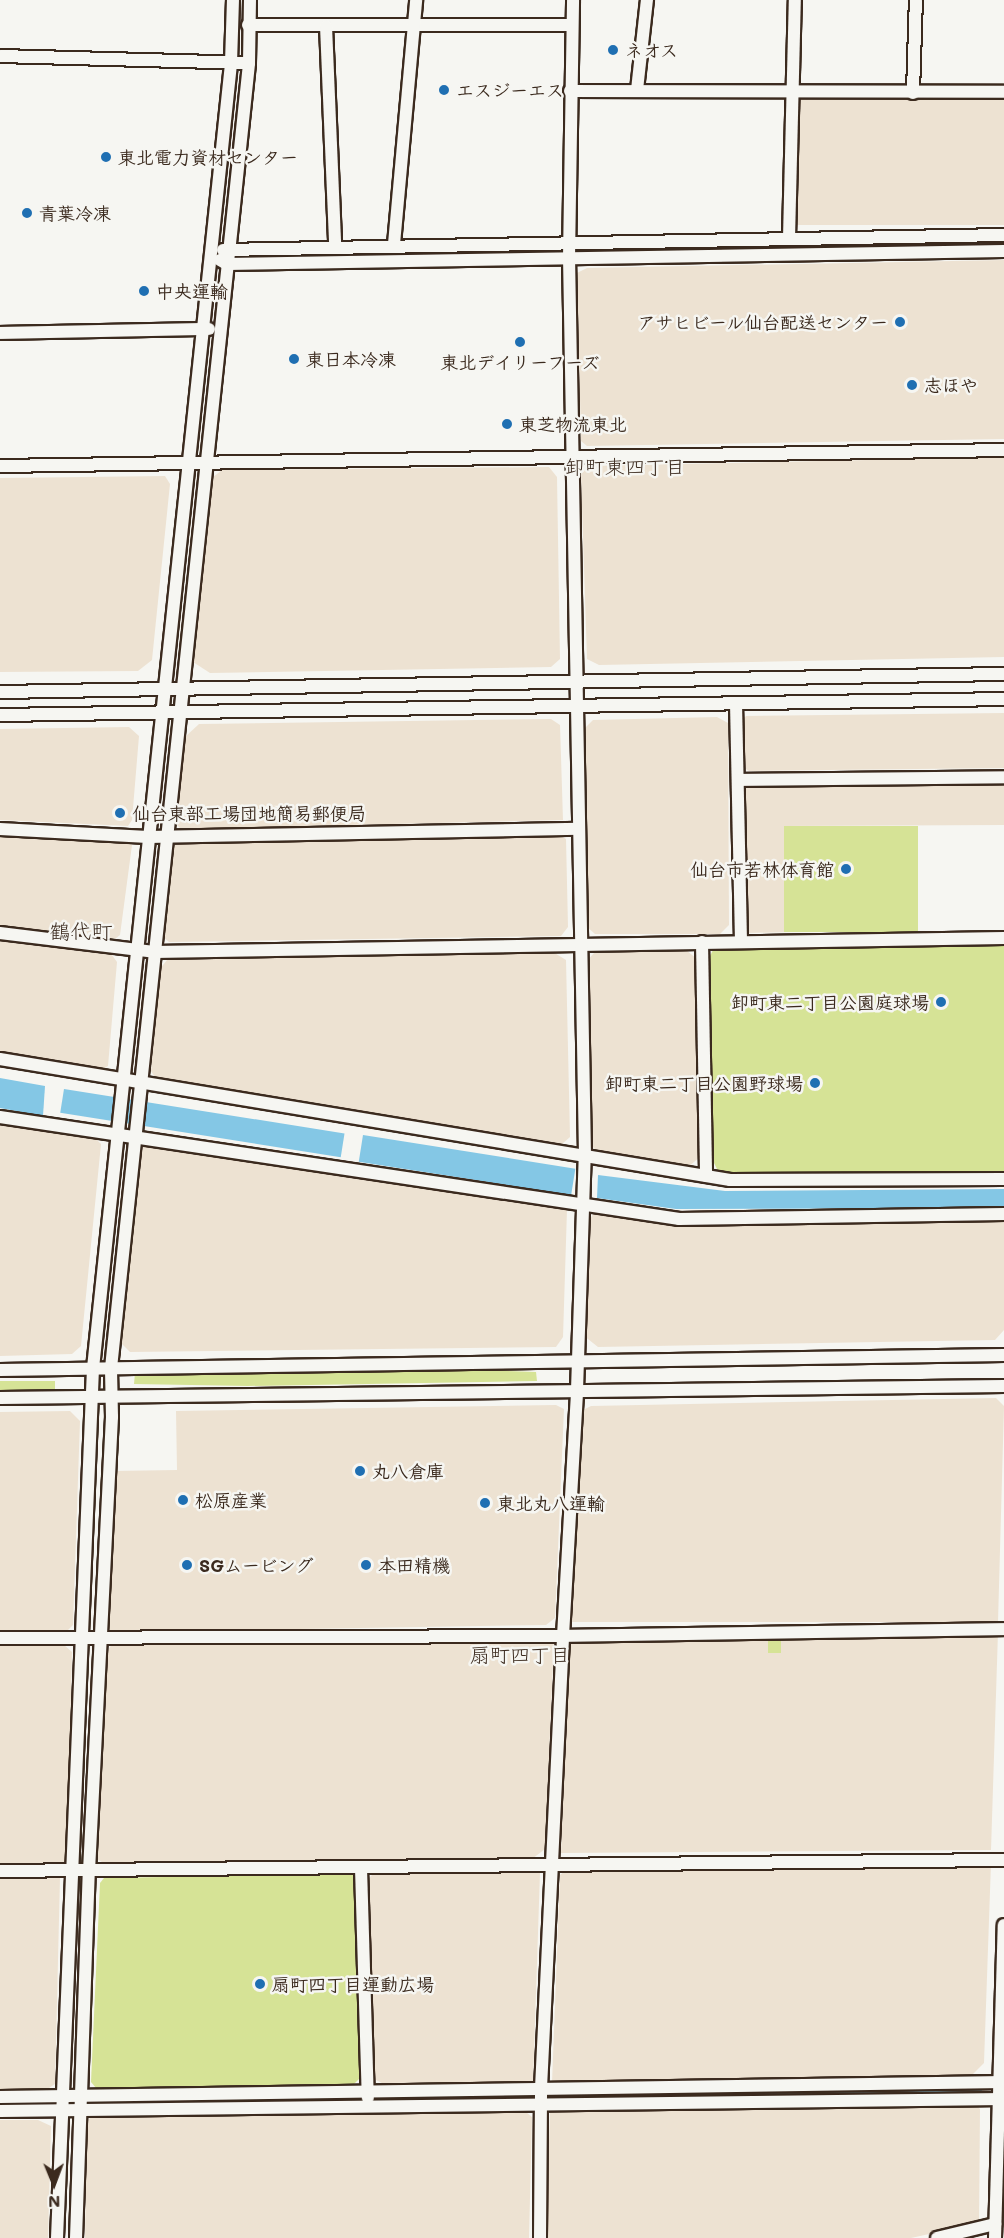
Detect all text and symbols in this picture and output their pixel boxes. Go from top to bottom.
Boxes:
place label: ネオス [625,39,679,61]
marker: ネオス [606,43,620,57]
place label: エスジーエス [456,79,564,101]
marker: エスジーエス [437,83,451,97]
place label: 東北電力資材センター [118,146,298,168]
marker: 東北電力資材センター [99,150,113,164]
place label: 青葉冷凍 [39,202,111,224]
marker: 青葉冷凍 [20,206,34,220]
place label: 中央運輸 [156,280,228,302]
marker: 中央運輸 [137,284,151,298]
place label: アサヒビール仙台配送センター [637,311,888,333]
marker: アサヒビール仙台配送センター [893,315,907,329]
marker: 東北デイリーフーズ [513,335,527,349]
place label: 東日本冷凍 [306,348,396,370]
place label: 東北デイリーフーズ [439,351,601,373]
marker: 東日本冷凍 [287,352,301,366]
place label: 志ほや [924,374,978,396]
marker: 志ほや [905,378,919,392]
place label: 東芝物流東北 [519,413,627,435]
marker: 東芝物流東北 [500,417,514,431]
district label: 卸町東四丁目 [565,454,685,478]
place label: 仙台東部工場団地簡易郵便局 [132,802,366,824]
marker: 仙台東部工場団地簡易郵便局 [113,806,127,820]
place label: 仙台市若林体育館 [690,858,834,880]
marker: 仙台市若林体育館 [839,862,853,876]
district label: 鶴代町 [50,918,112,944]
place label: 卸町東二丁目公園庭球場 [731,991,929,1013]
marker: 卸町東二丁目公園庭球場 [934,995,948,1009]
place label: 卸町東二丁目公園野球場 [605,1072,803,1094]
marker: 卸町東二丁目公園野球場 [808,1076,822,1090]
place label: 丸八倉庫 [372,1460,444,1482]
marker: 丸八倉庫 [353,1464,367,1478]
place label: 松原産業 [195,1489,267,1511]
place label: 東北丸八運輸 [497,1492,605,1514]
marker: 松原産業 [176,1493,190,1507]
marker: 東北丸八運輸 [478,1496,492,1510]
place label: SGムービング [199,1554,314,1576]
place label: 本田精機 [378,1554,450,1576]
marker: SGムービング [180,1558,194,1572]
marker: 本田精機 [359,1558,373,1572]
district label: 扇町四丁目 [470,1642,570,1666]
place label: 扇町四丁目運動広場 [272,1973,434,1995]
marker: 扇町四丁目運動広場 [253,1977,267,1991]
north arrow [24,2154,84,2214]
text: N [48,2192,61,2213]

